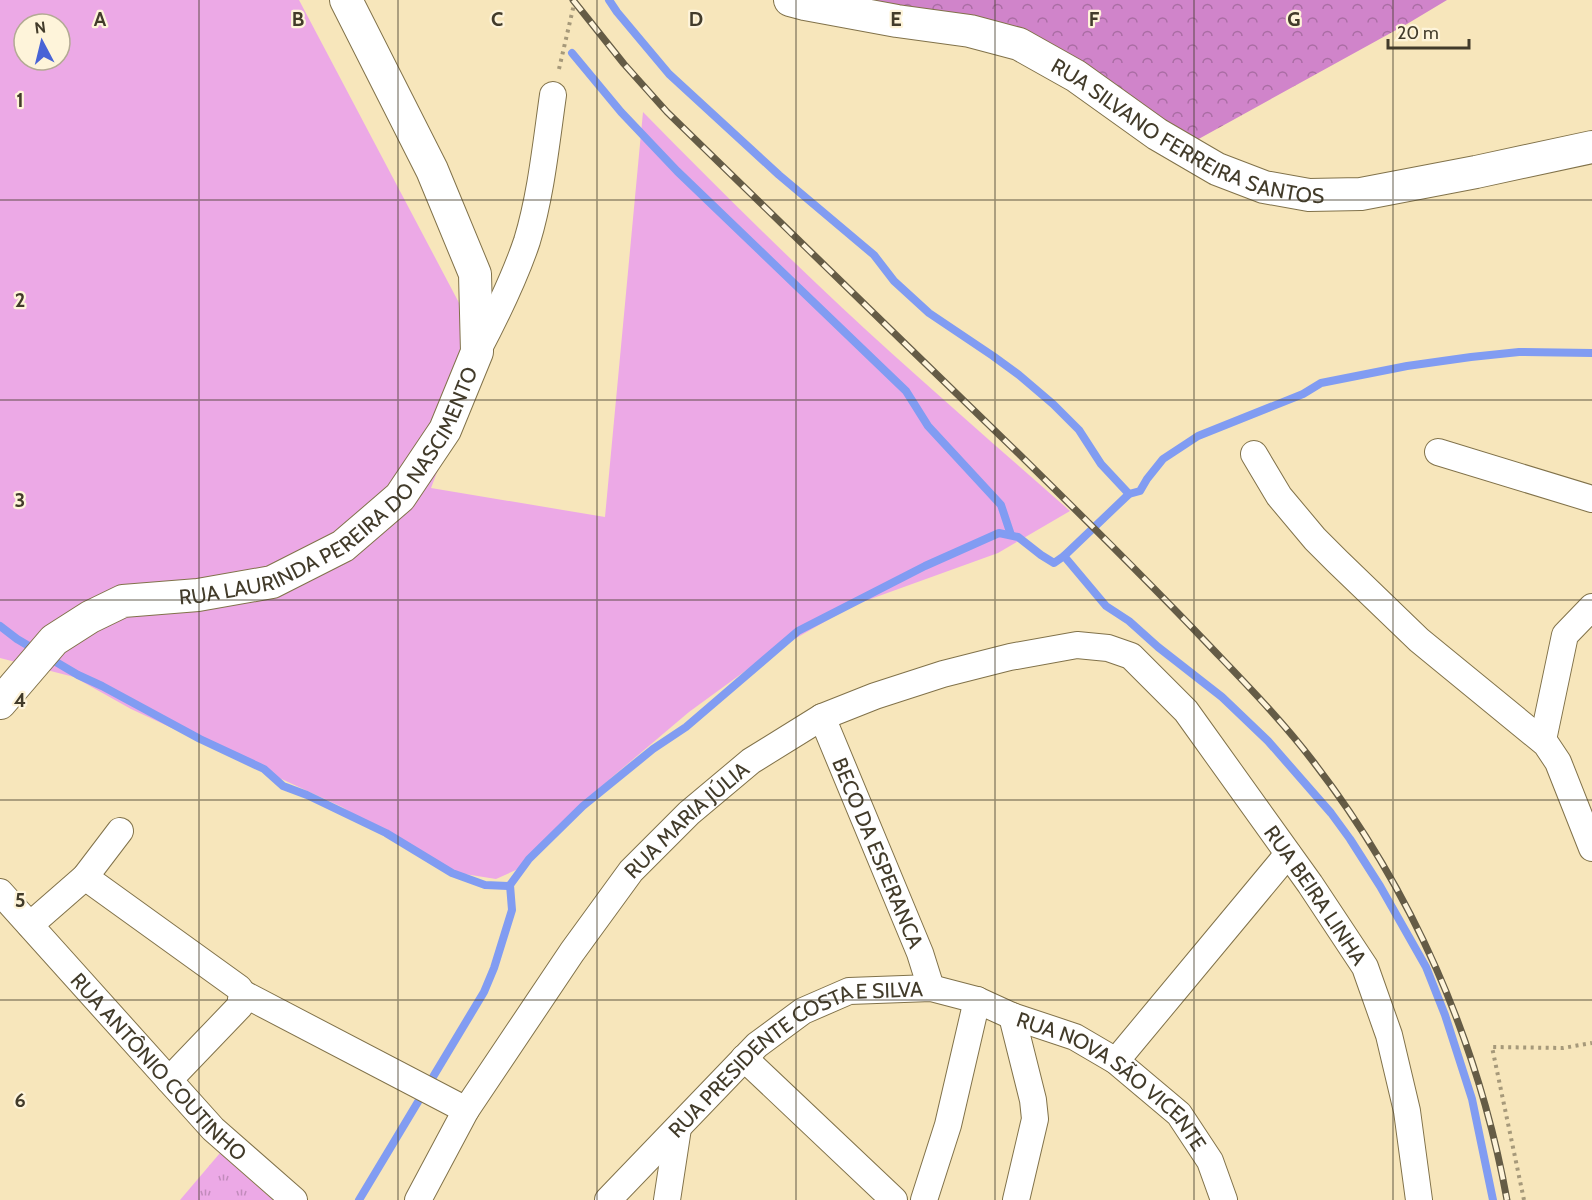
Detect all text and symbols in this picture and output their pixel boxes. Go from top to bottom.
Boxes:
text: A [94,7,107,31]
text: B [292,7,304,31]
text: C [491,7,503,31]
text: D [689,7,703,31]
text: E [890,7,902,31]
text: F [1089,7,1100,31]
text: G [1287,7,1301,31]
north arrow [12,12,72,72]
scale bar [1388,12,1469,50]
text: N [33,17,47,38]
text: 20 m [1397,22,1439,44]
street label: RUA SILVANO FERREIRA SANTOS [1047,52,1324,208]
text: 1 [16,88,24,112]
text: 2 [15,288,25,312]
street label: RUA LAURINDA PEREIRA DO NASCIMENTO [178,363,482,609]
text: 3 [15,488,25,512]
text: 4 [14,688,26,712]
street label: BECO DA ESPERANCA [828,754,929,952]
street label: RUA MARIA JÚLIA [619,756,754,883]
street label: RUA BEIRA LINHA [1259,820,1372,969]
text: 5 [15,888,25,912]
street label: RUA ANTÔNIO COUTINHO [66,967,252,1165]
street label: RUA PRESIDENTE COSTA E SILVA [663,976,923,1142]
street label: RUA NOVA SÃO VICENTE [1013,1006,1212,1155]
text: 6 [14,1088,26,1112]

